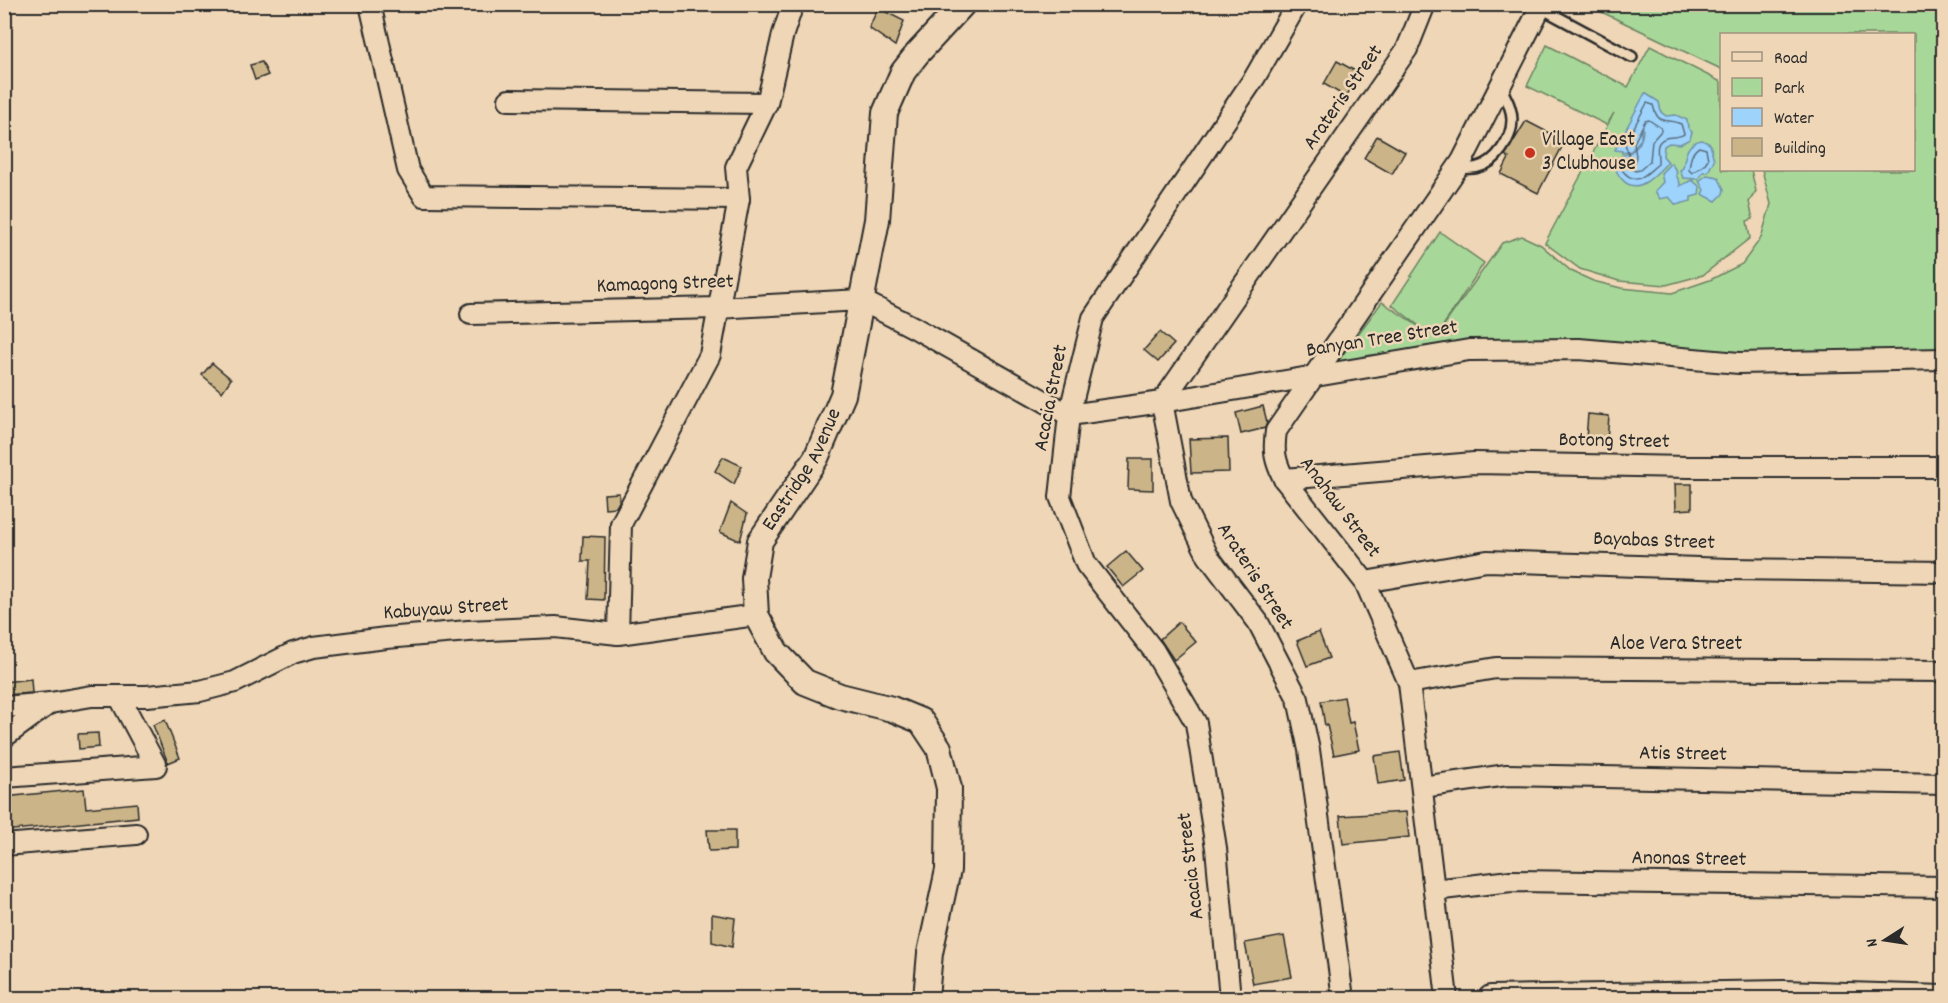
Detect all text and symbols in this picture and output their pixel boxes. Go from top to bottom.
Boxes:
legend [1720,33,1915,171]
street label: Arateris Street [1297,39,1392,157]
text: Road [1774,47,1808,72]
text: Park [1774,77,1805,102]
text: Water [1774,107,1814,132]
place label: Village East 3 Clubhouse [1542,126,1636,180]
text: Building [1774,137,1826,162]
marker: Village East 3 Clubhouse [1523,146,1537,160]
street label: Kamagong Street [596,268,734,302]
street label: Banyan Tree Street [1304,313,1460,367]
street label: Acacia Street [1027,342,1077,454]
street label: Eastridge Avenue [755,404,850,538]
street label: Botong Street [1558,426,1670,458]
street label: Anahaw Street [1291,451,1387,565]
street label: Arateris Street [1208,517,1300,637]
street label: Bayabas Street [1593,525,1716,559]
street label: Kabuyaw Street [382,591,510,629]
street label: Aloe Vera Street [1610,630,1743,660]
street label: Atis Street [1639,739,1727,771]
street label: Acacia Street [1171,810,1213,921]
street label: Anonas Street [1631,844,1747,876]
north arrow [1855,910,1915,970]
text: N [1861,936,1885,949]

